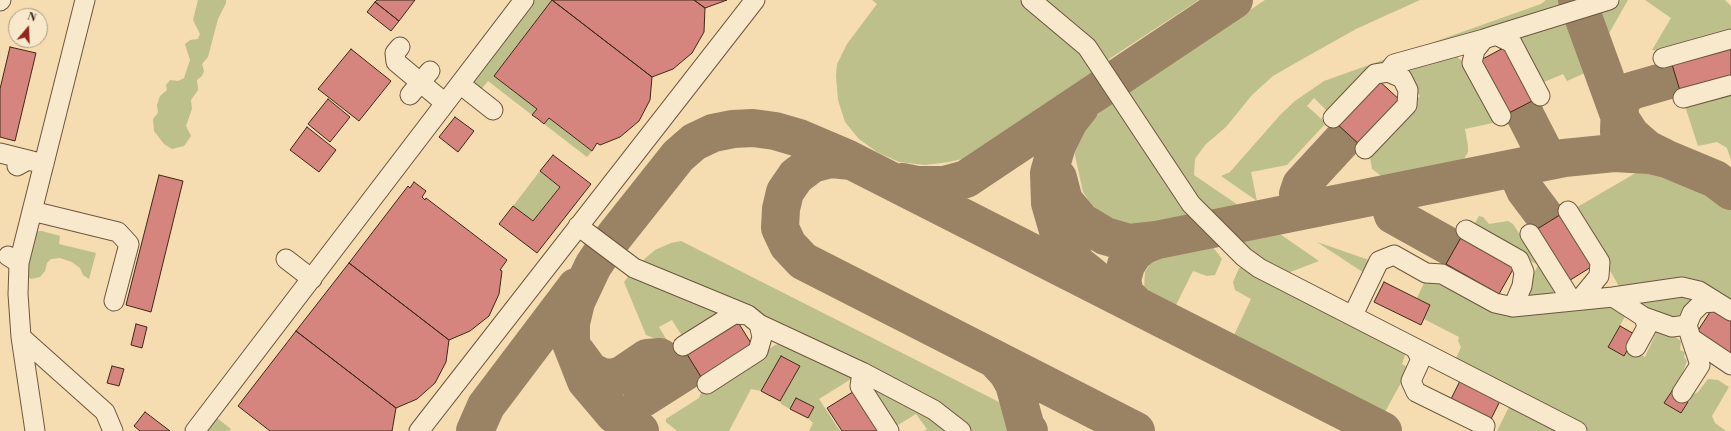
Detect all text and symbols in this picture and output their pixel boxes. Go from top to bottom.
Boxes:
north arrow [8,8,48,48]
text: N [25,10,38,26]

